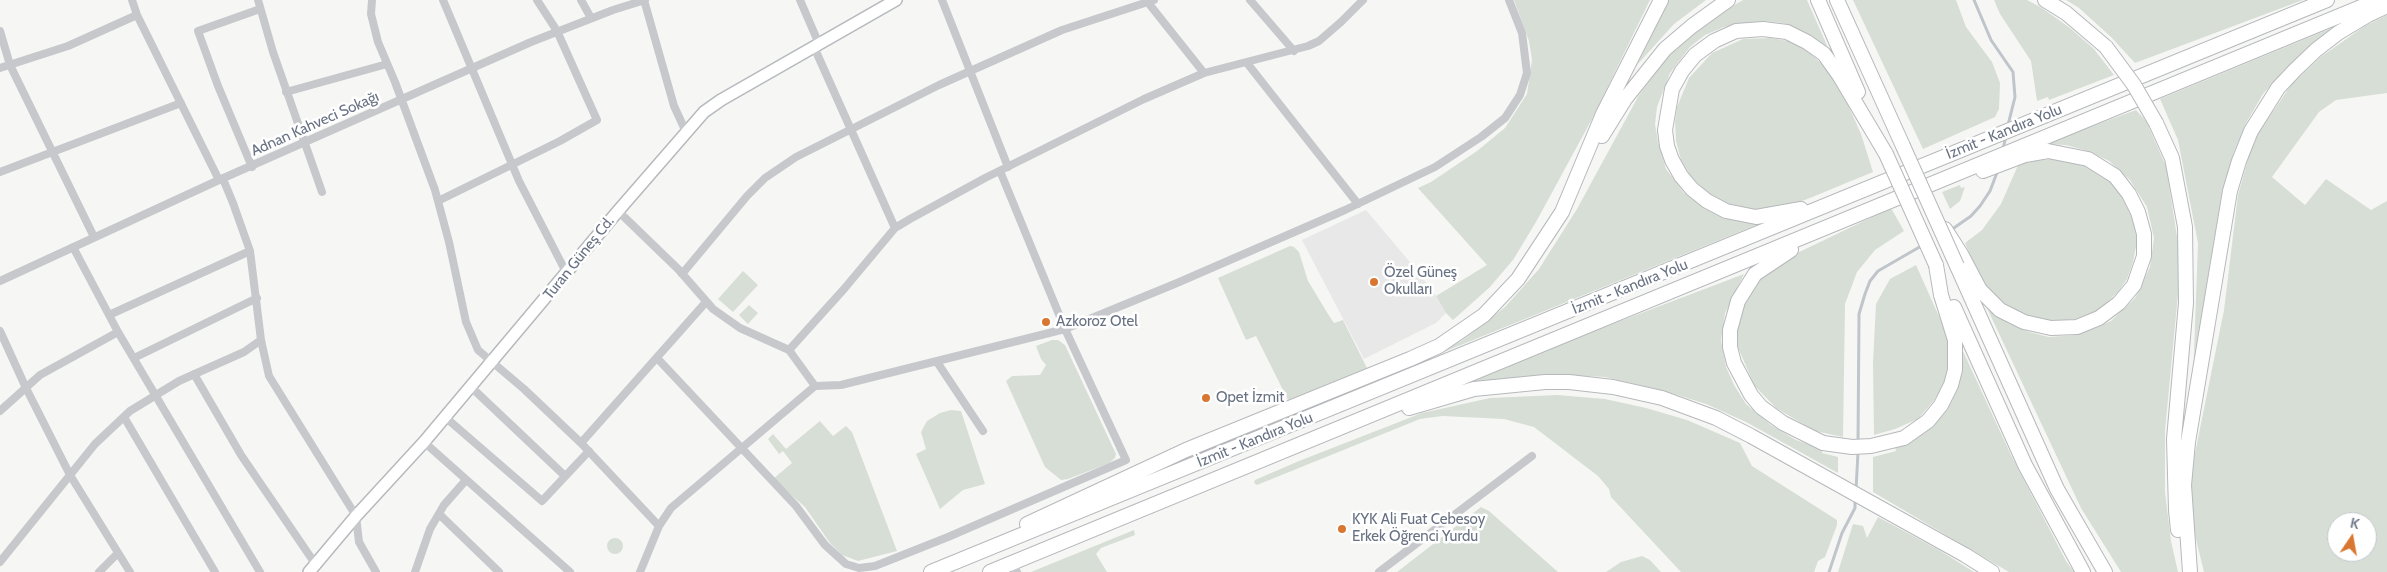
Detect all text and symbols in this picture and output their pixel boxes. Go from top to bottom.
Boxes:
street label: Adnan Kahveci Sokağı [248,88,382,160]
street label: İzmit - Kandıra Yolu [1944,101,2064,163]
street label: Turan Güneş Cd. [540,213,618,303]
street label: İzmit - Kandıra Yolu [1570,256,1690,318]
place label: Özel Güneş Okulları [1384,264,1457,299]
marker: Özel Güneş Okulları [1368,276,1380,288]
place label: Azkoroz Otel [1056,313,1138,331]
marker: Azkoroz Otel [1040,316,1052,328]
place label: Opet İzmit [1216,389,1284,407]
marker: Opet İzmit [1200,392,1212,404]
street label: İzmit - Kandıra Yolu [1195,409,1315,471]
place label: KYK Ali Fuat Cebesoy Erkek Öğrenci Yurdu [1352,511,1485,546]
north arrow [2327,512,2377,562]
text: K [2349,514,2361,533]
marker: KYK Ali Fuat Cebesoy Erkek Öğrenci Yurdu [1336,523,1348,535]

